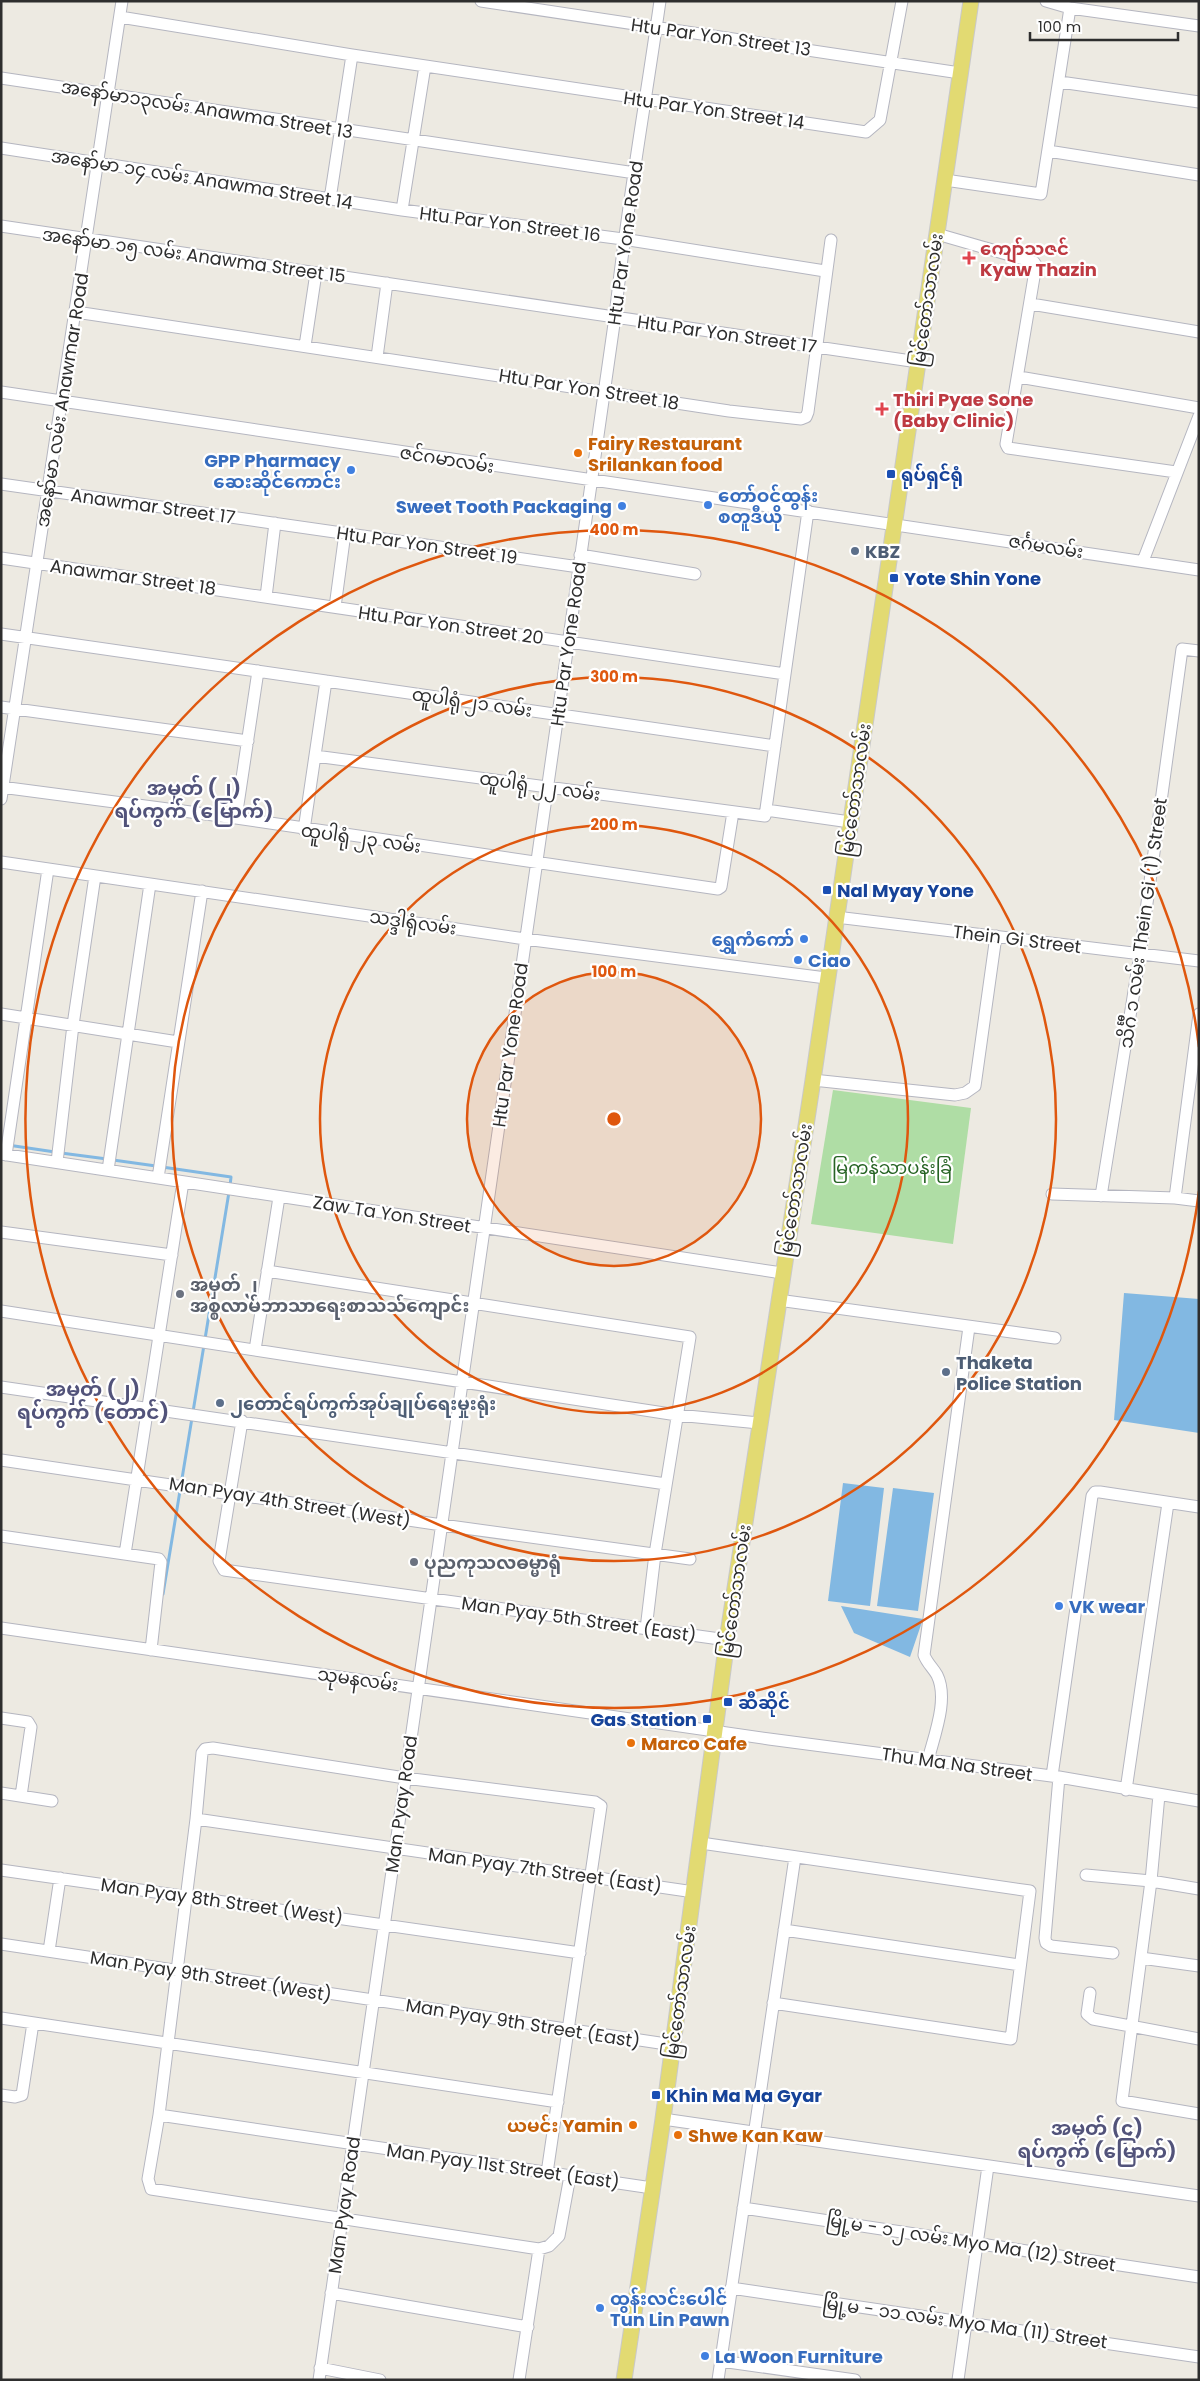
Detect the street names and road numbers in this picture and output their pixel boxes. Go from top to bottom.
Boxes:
street label: Htu Par Yon Street 13 [629,12,813,62]
street label: အနော်မာ၁၃လမ်း Anawma Street 13 [59,74,355,147]
street label: Htu Par Yon Street 14 [622,85,806,135]
street label: အနော်မာ ၁၄ လမ်း Anawma Street 14 [49,143,355,218]
street label: Htu Par Yone Road [601,159,649,327]
street label: Htu Par Yon Street 16 [418,200,602,248]
street label: အနော်မာ ၁၅ လမ်း Anawma Street 15 [40,221,347,292]
street label: မြင်တော်သာလမ်း [905,232,952,369]
street label: အနော်မာ လမ်း Anawmar Road [30,271,97,529]
street label: Htu Par Yon Street 17 [636,309,818,359]
street label: Htu Par Yon Street 18 [497,362,681,416]
street label: ဇင်ဂမာလမ်း [398,439,496,479]
street label: Anawmar Street 17 [69,482,237,530]
street label: Htu Par Yon Street 19 [335,520,519,570]
street label: ဇင်္ဂမလမ်း [1007,528,1085,564]
street label: Anawmar Street 18 [48,553,218,601]
street label: Htu Par Yone Road [544,560,592,728]
street label: Htu Par Yon Street 20 [357,600,545,650]
street label: ထူပါရုံ ၂၁ လမ်း [410,681,534,726]
street label: မြင်တော်သာလမ်း [833,722,880,859]
street label: ထူပါရုံ ၂၂ လမ်း [477,765,602,810]
street label: သိင်္ဂီ ၁ လမ်း Thein Gi (1) Street [1112,796,1173,1050]
street label: ထူပါရုံ ၂၃ လမ်း [299,817,423,862]
street label: သဒ္ဒါရုံလမ်း [367,904,458,944]
street label: Thein Gi Street [951,919,1083,959]
street label: Htu Par Yone Road [486,961,534,1129]
street label: မြင်တော်သာလမ်း [772,1122,821,1259]
street label: Zaw Ta Yon Street [311,1189,473,1239]
street label: Man Pyay 4th Street (West) [167,1471,413,1533]
street label: မြင်တော်သာလမ်း [713,1523,760,1660]
street label: Man Pyay 5th Street (East) [460,1590,698,1648]
street label: သုမနလမ်း [316,1661,400,1700]
street label: Man Pyay Road [379,1734,423,1874]
street label: Thu Ma Na Street [880,1741,1034,1787]
street label: Man Pyay 7th Street (East) [427,1841,663,1899]
street label: Man Pyay 8th Street (West) [99,1872,345,1930]
street label: မြင်တော်သာလမ်း [658,1924,705,2061]
street label: Man Pyay 9th Street (West) [88,1945,334,2007]
street label: Man Pyay 9th Street (East) [404,1992,642,2054]
street label: Man Pyay Road [322,2135,366,2275]
street label: Man Pyay 11st Street (East) [385,2137,621,2195]
street label: မြို့မ - ၁၂ လမ်း Myo Ma (12) Street [824,2206,1118,2280]
street label: မြို့မ - ၁၁ လမ်း Myo Ma (11) Street [821,2289,1109,2357]

